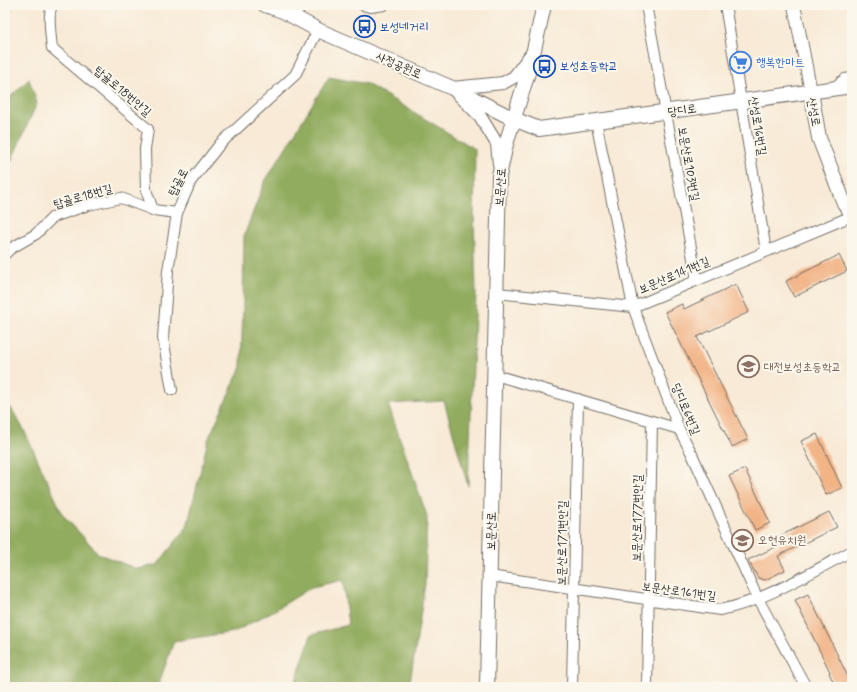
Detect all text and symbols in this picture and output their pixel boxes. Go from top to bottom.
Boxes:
bus stop icon: 보성네거리 [352,14,378,40]
place label: 보성네거리 [380,20,428,36]
street label: 사정공원로 [373,49,424,83]
supermarket icon: 행복한마트 [727,49,753,75]
bus stop icon: 보성초등학교 [532,53,558,79]
place label: 행복한마트 [756,55,804,71]
place label: 보성초등학교 [560,59,618,75]
street label: 탑골로18번안길 [90,63,155,121]
street label: 산성로16번길 [744,95,770,157]
street label: 산성로 [802,96,824,128]
street label: 당디로 [667,101,698,121]
street label: 보문산로103번길 [674,126,703,203]
street label: 탑골로 [165,166,193,199]
street label: 보문산로 [492,167,510,207]
street label: 탑골로18번길 [52,181,115,213]
street label: 보문산로141번길 [636,254,713,298]
school or university icon: 대전보성초등학교 [736,354,762,380]
place label: 대전보성초등학교 [764,360,841,376]
street label: 당디로6번길 [667,381,703,438]
street label: 보문산로177번안길 [629,474,647,562]
street label: 보문산로171번안길 [554,500,572,586]
street label: 보문산로 [484,512,500,550]
school or university icon: 오현유치원 [729,527,755,553]
place label: 오현유치원 [758,533,806,549]
street label: 보문산로161번길 [641,579,717,605]

